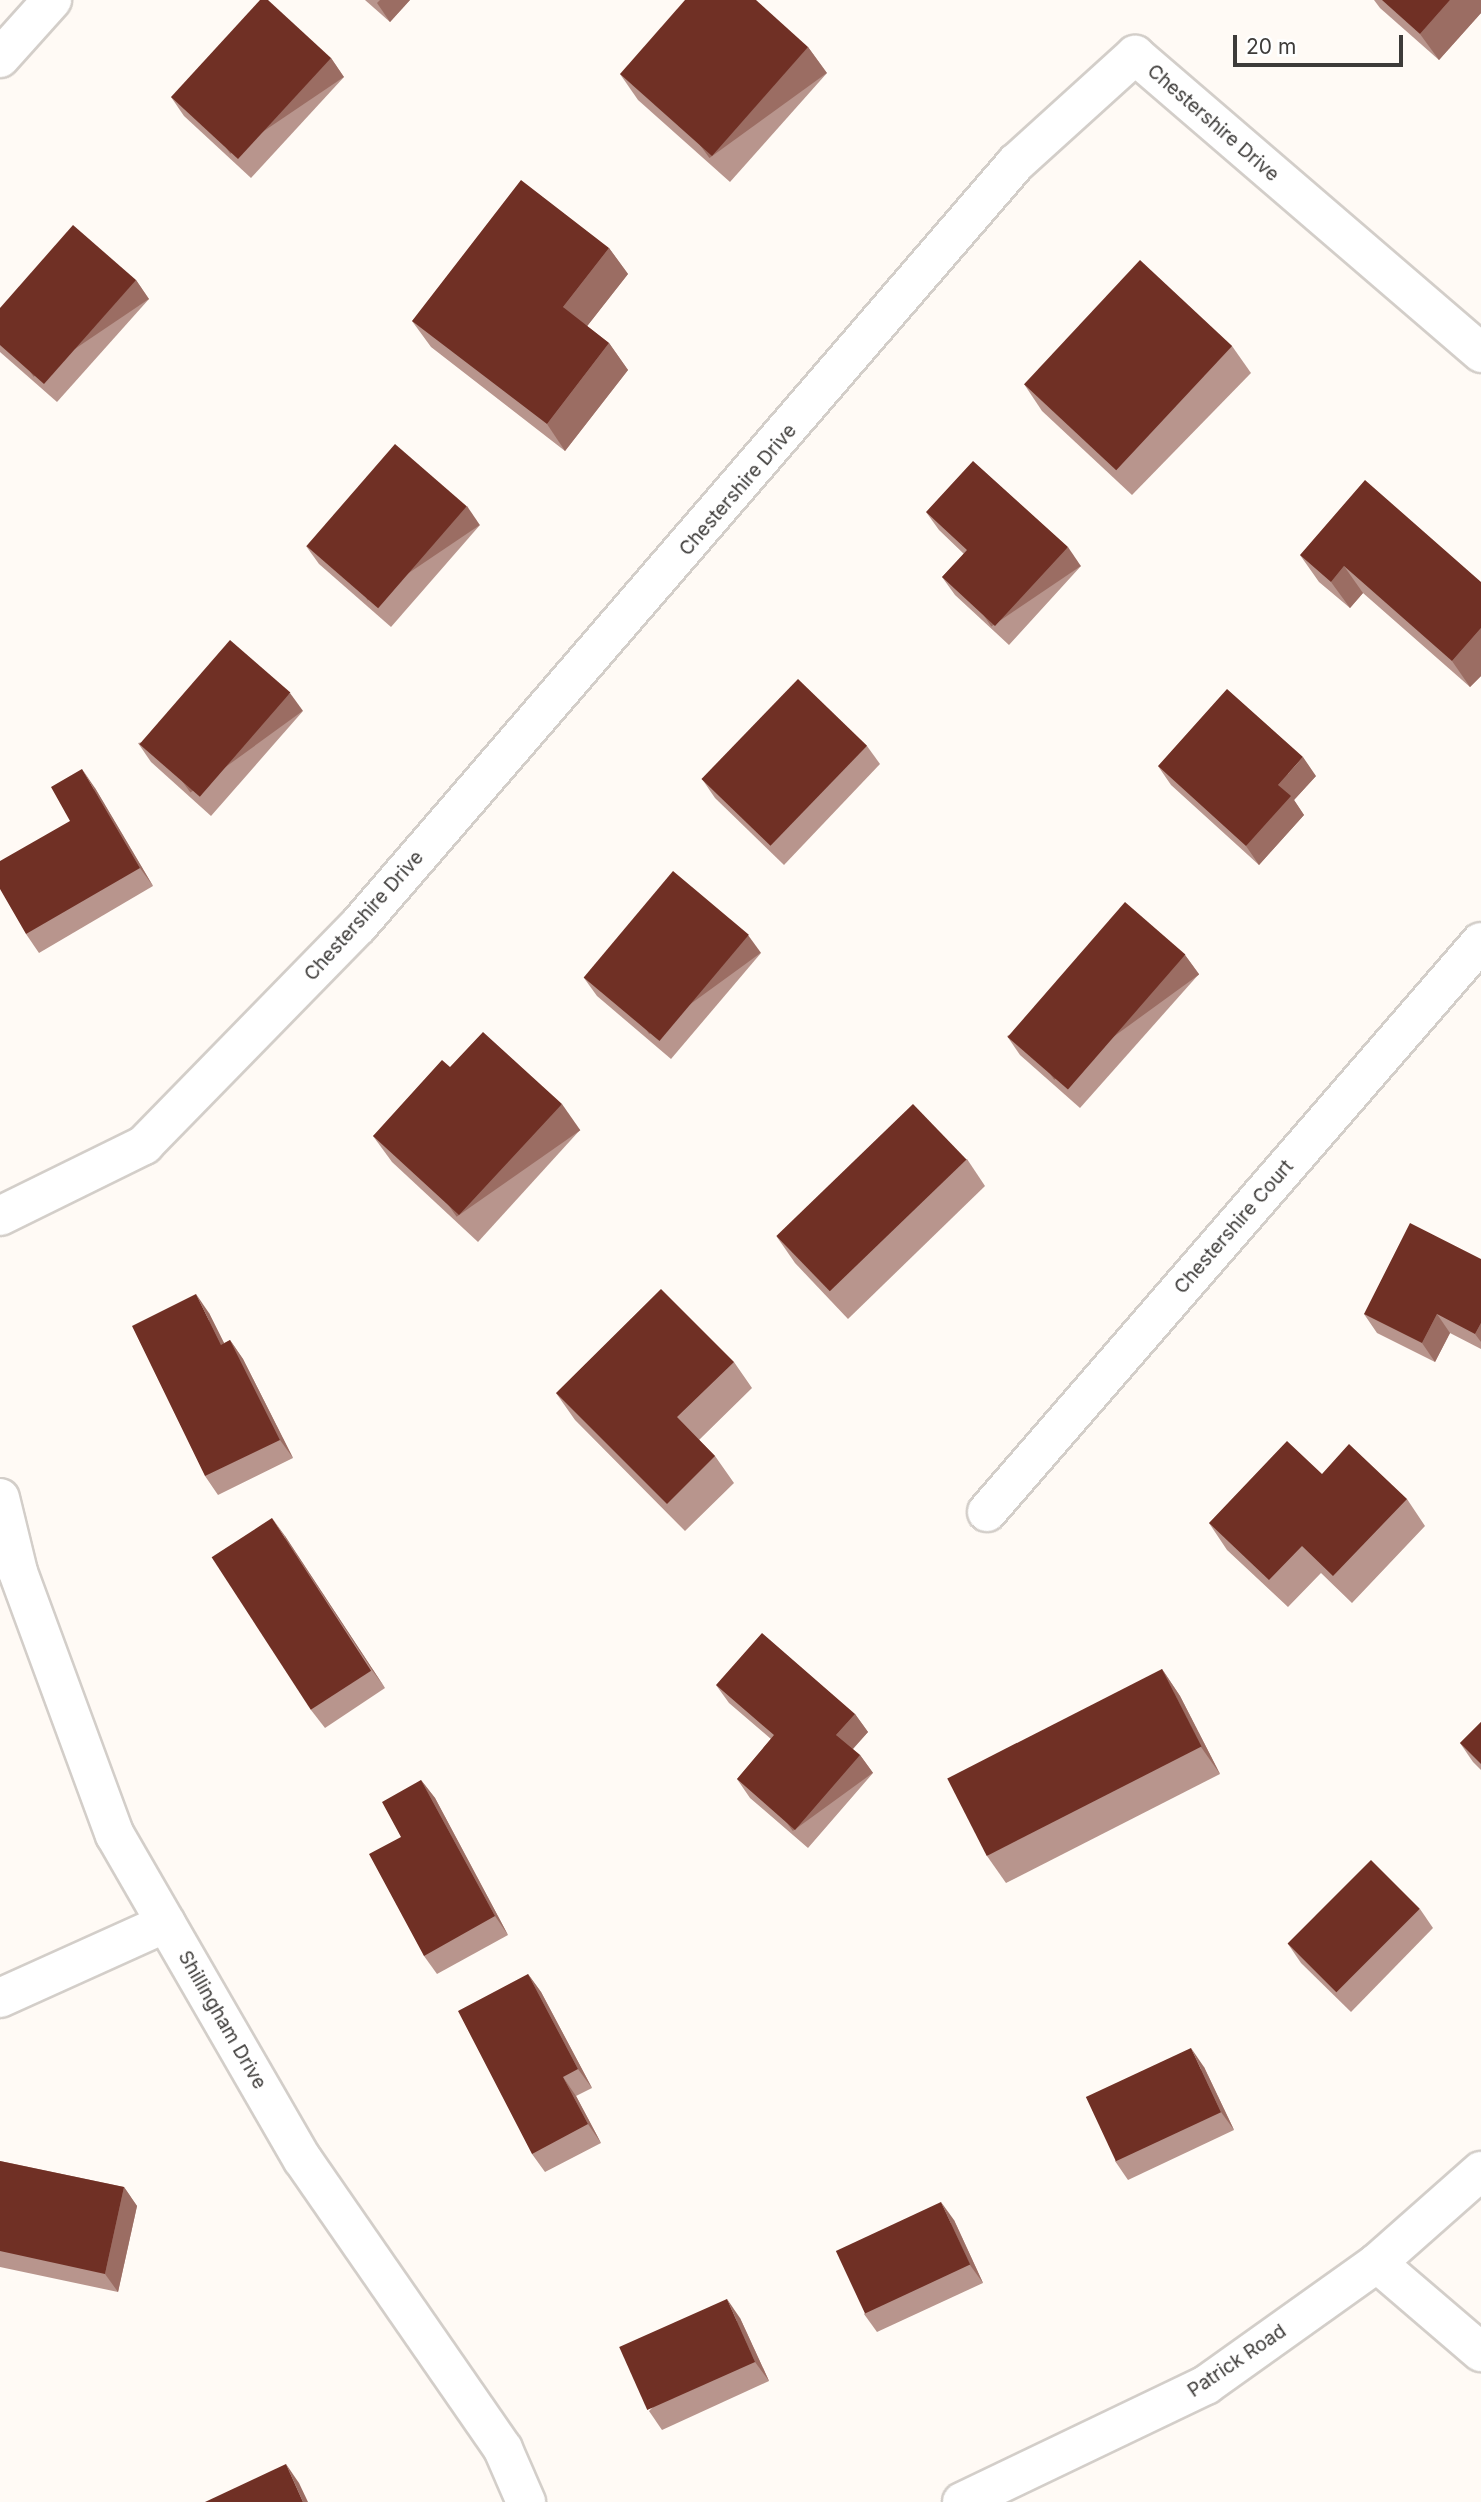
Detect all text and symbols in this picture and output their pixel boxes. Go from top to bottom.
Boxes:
scale bar [1236,21,1406,65]
text: 20 m [1246,34,1296,59]
street label: Chestershire Drive [1143,60,1283,186]
street label: Chestershire Drive [675,420,801,560]
street label: Chestershire Drive [300,846,428,986]
street label: Chestershire Court [1170,1155,1298,1299]
street label: Shillingham Drive [173,1947,271,2093]
street label: Patrick Road [1184,2320,1290,2402]

